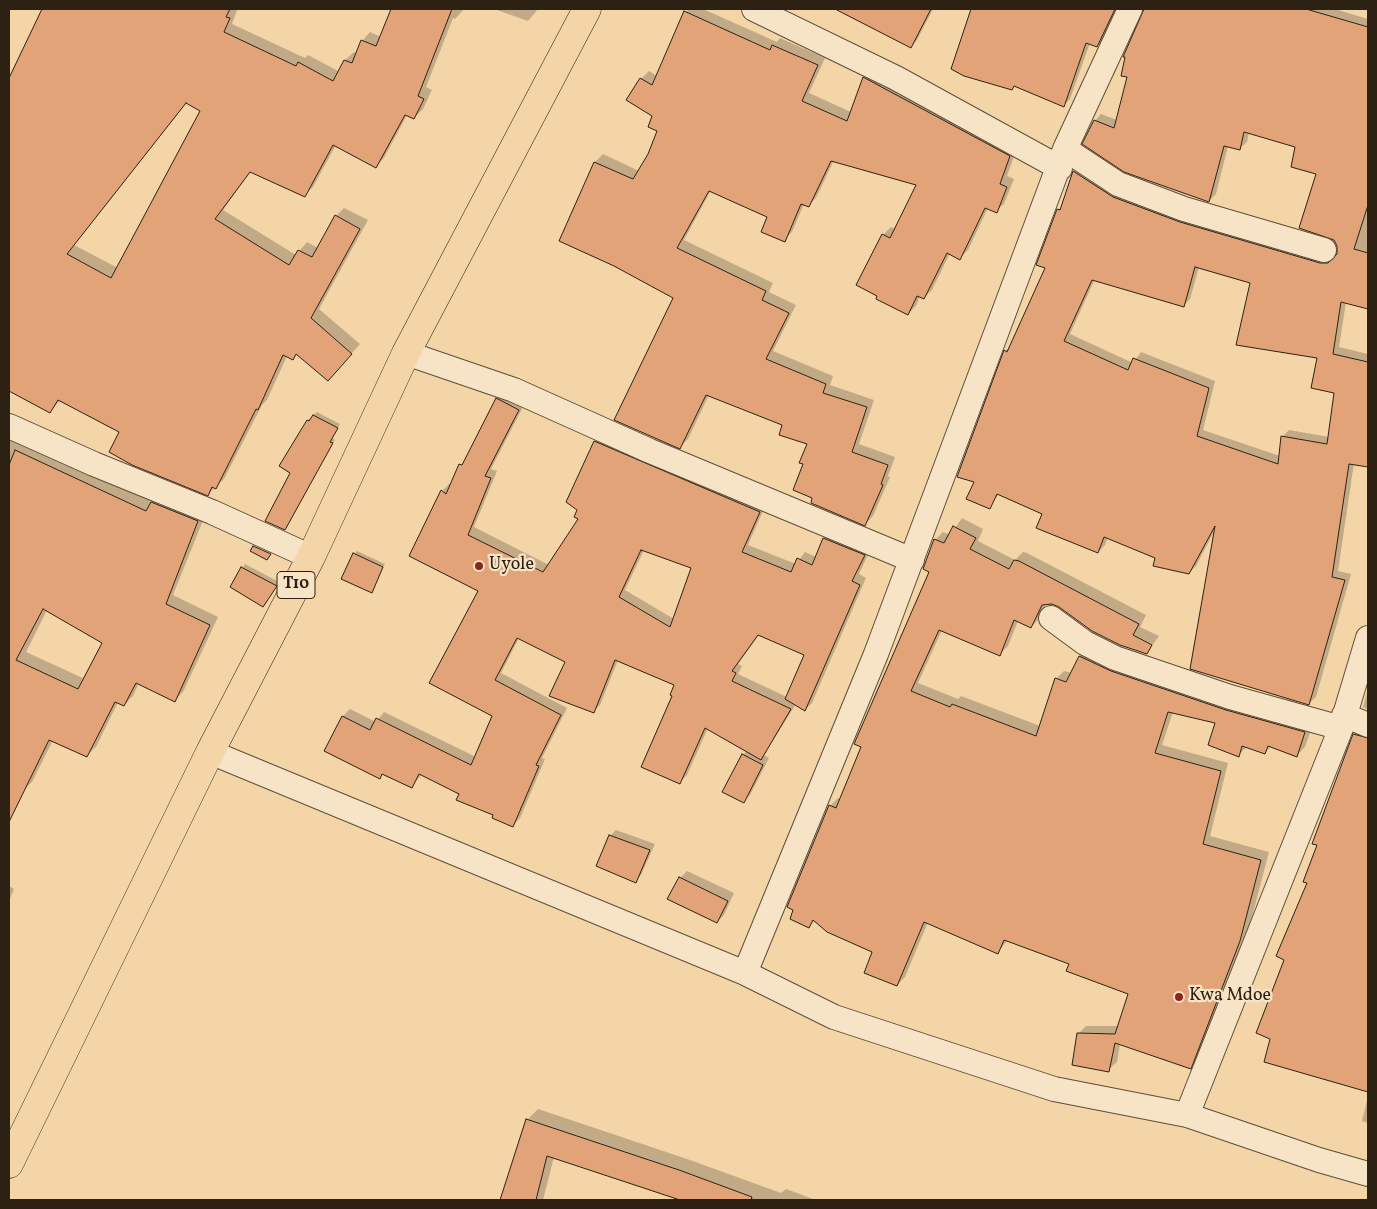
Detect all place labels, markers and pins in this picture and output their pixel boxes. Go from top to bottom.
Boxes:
place label: Uyole [489,555,534,577]
marker: Uyole [473,560,485,572]
place label: Kwa Mdoe [1189,986,1271,1008]
marker: Kwa Mdoe [1173,991,1185,1003]

